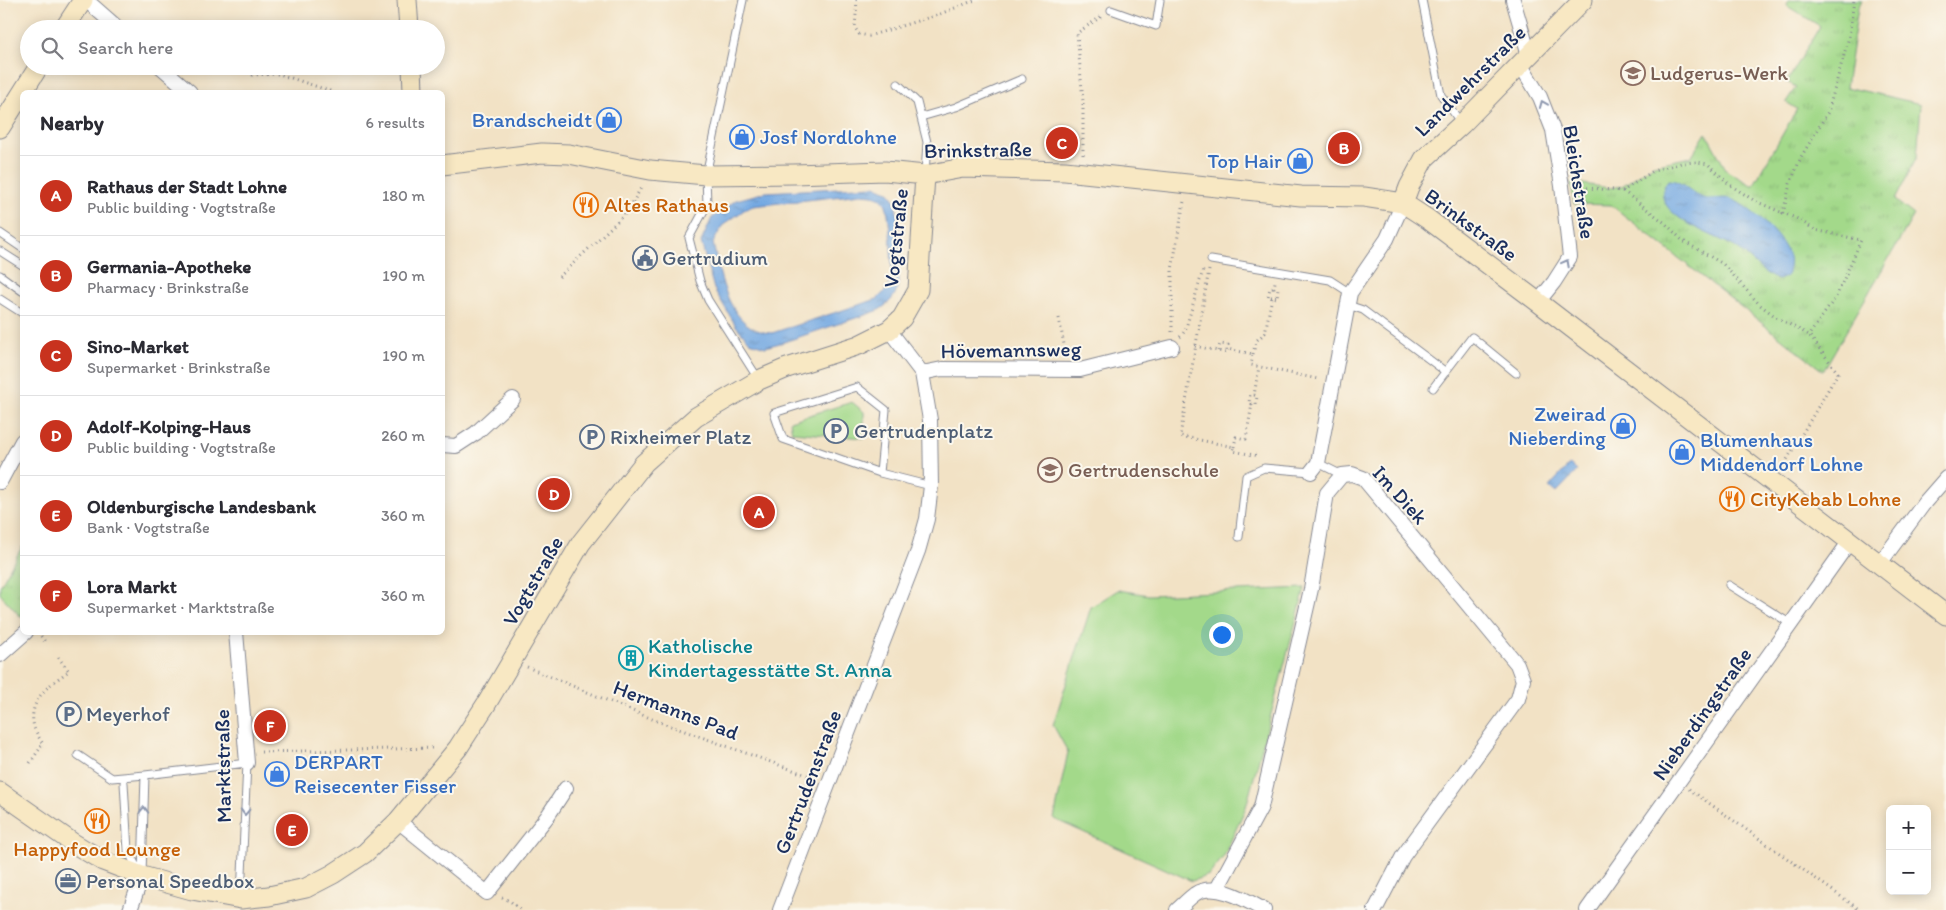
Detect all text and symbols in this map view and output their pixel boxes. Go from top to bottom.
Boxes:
search box [20,20,445,75]
street label: Landwehrstraße [1409,20,1531,142]
icon: search [38,34,66,62]
text: Search here [78,36,173,59]
school or university icon: Ludgerus-Werk [1620,60,1646,86]
place label: Ludgerus-Werk [1650,60,1788,85]
one-way arrow [1539,100,1549,109]
place label: Brandscheidt [472,107,592,132]
shop icon: Brandscheidt [596,107,622,133]
text: Nearby [40,110,104,135]
text: 6 results [365,113,425,132]
street label: Bleichstraße [1558,123,1601,241]
shop icon: Josf Nordlohne [729,124,755,150]
place label: Josf Nordlohne [760,124,897,149]
pin: C [1046,124,1078,162]
pin: B [1328,129,1360,167]
street label: Brinkstraße [924,136,1032,163]
place label: Top Hair [1208,148,1282,173]
shop icon: Top Hair [1287,148,1313,174]
text: Rathaus der Stadt Lohne [87,175,287,198]
street label: Brinkstraße [1420,183,1522,267]
text: A [51,186,61,205]
text: 180 m [382,186,425,205]
street label: Vogtstraße [878,187,913,289]
restaurant icon: Altes Rathaus [573,192,599,218]
place label: Altes Rathaus [604,192,729,217]
text: Public building · Vogtstraße [87,198,276,217]
public building icon: Gertrudium [632,245,658,271]
place label: Gertrudium [662,245,768,270]
text: Germania-Apotheke [87,255,251,278]
one-way arrow [1560,259,1570,268]
text: B [51,266,61,285]
text: 190 m [382,266,425,285]
text: Pharmacy · Brinkstraße [87,278,249,297]
text: Sino-Market [87,335,189,358]
street label: Hövemannsweg [940,336,1082,363]
text: C [51,346,61,365]
text: 190 m [382,346,425,365]
text: Supermarket · Brinkstraße [87,358,270,377]
place label: Zweirad Nieberding [1508,401,1607,450]
shop icon: Zweirad Nieberding [1610,413,1636,439]
text: Adolf-Kolping-Haus [87,415,251,438]
parking icon: Gertrudenplatz [823,418,849,444]
place label: Gertrudenplatz [854,418,993,443]
parking icon: Rixheimer Platz [579,424,605,450]
place label: Rixheimer Platz [610,424,751,449]
text: D [51,426,61,445]
text: 260 m [381,426,425,445]
place label: Blumenhaus Middendorf Lohne [1700,427,1863,476]
text: Public building · Vogtstraße [87,438,276,457]
shop icon: Blumenhaus Middendorf Lohne [1669,439,1695,465]
school or university icon: Gertrudenschule [1037,457,1063,483]
place label: Gertrudenschule [1068,457,1219,482]
street label: Im Diek [1368,460,1433,529]
pin: D [538,475,570,513]
restaurant icon: CityKebab Lohne [1719,486,1745,512]
place label: CityKebab Lohne [1750,486,1901,511]
pin: A [743,493,775,531]
text: Oldenburgische Landesbank [87,495,316,518]
text: E [52,506,60,525]
text: 360 m [381,506,425,525]
text: Bank · Vogtstraße [87,518,210,537]
street label: Vogtstraße [497,531,568,630]
text: Lora Markt [87,575,177,598]
text: F [52,586,60,605]
text: 360 m [381,586,425,605]
text: Supermarket · Marktstraße [87,598,275,617]
your location [1209,622,1235,648]
place label: Katholische Kindertagesstätte St. Anna [648,633,892,682]
street label: Nieberdingstraße [1646,642,1757,785]
building icon: Katholische Kindertagesstätte St. Anna [618,645,644,671]
street label: Hermanns Pad [610,674,743,745]
parking icon: Meyerhof [56,701,82,727]
place label: Meyerhof [86,701,170,726]
street label: Gertrudenstraße [769,706,847,857]
pin: F [254,707,286,745]
street label: Marktstraße [209,709,236,823]
place label: DERPART Reisecenter Fisser [294,749,456,798]
shop icon: DERPART Reisecenter Fisser [264,761,290,787]
one-way arrow [139,805,150,813]
map controls [1886,805,1931,895]
button: + [1886,805,1931,850]
restaurant icon: Happyfood Lounge [84,808,110,834]
one-way arrow [239,808,250,816]
pin: E [276,811,308,849]
place label: Happyfood Lounge [13,836,181,861]
button: − [1886,850,1931,895]
office icon: Personal Speedbox [55,868,81,894]
place label: Personal Speedbox [86,868,254,893]

